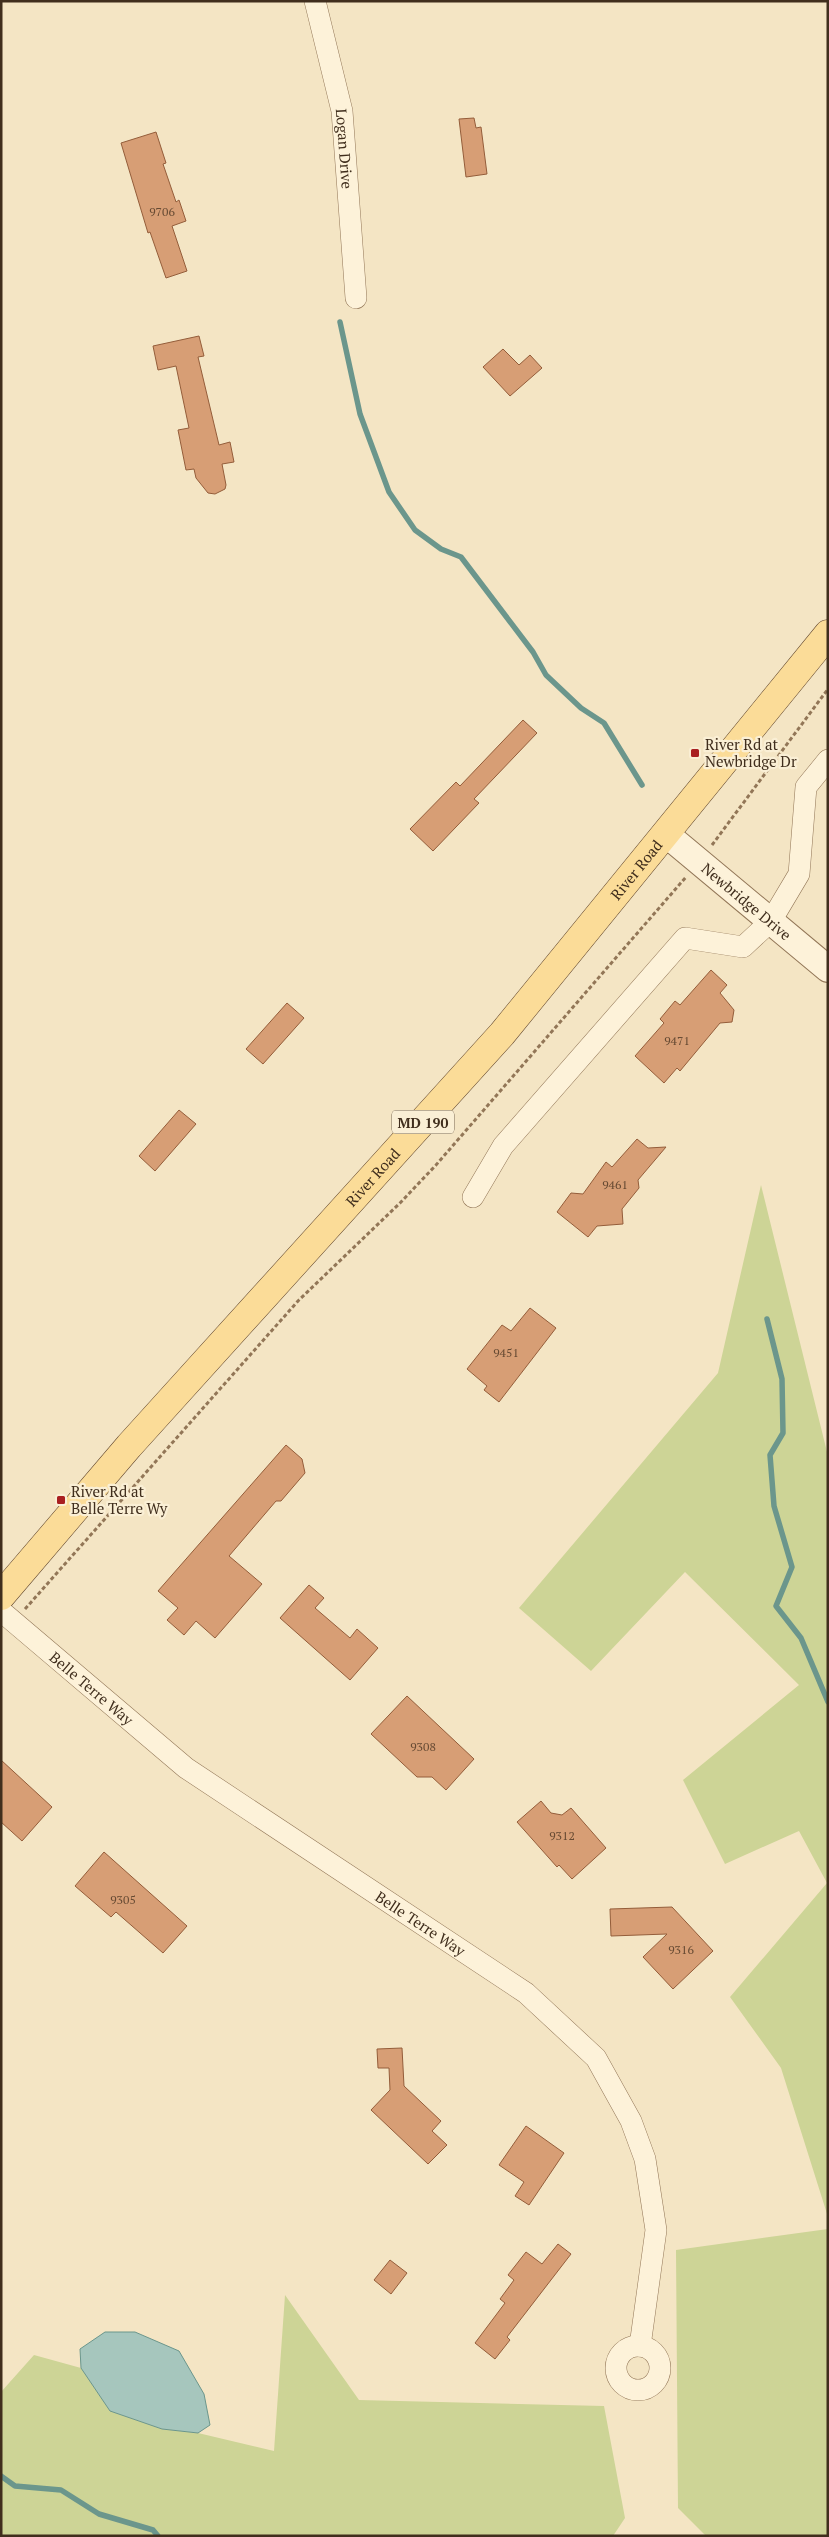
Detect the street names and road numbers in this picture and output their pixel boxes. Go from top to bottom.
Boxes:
street label: Logan Drive [332,108,358,189]
street label: River Road [606,835,666,904]
street label: Newbridge Drive [698,858,796,944]
road number: MD 190 [392,1110,454,1134]
street label: River Road [341,1144,404,1210]
street label: Belle Terre Way [46,1647,138,1729]
street label: Belle Terre Way [372,1886,470,1960]

